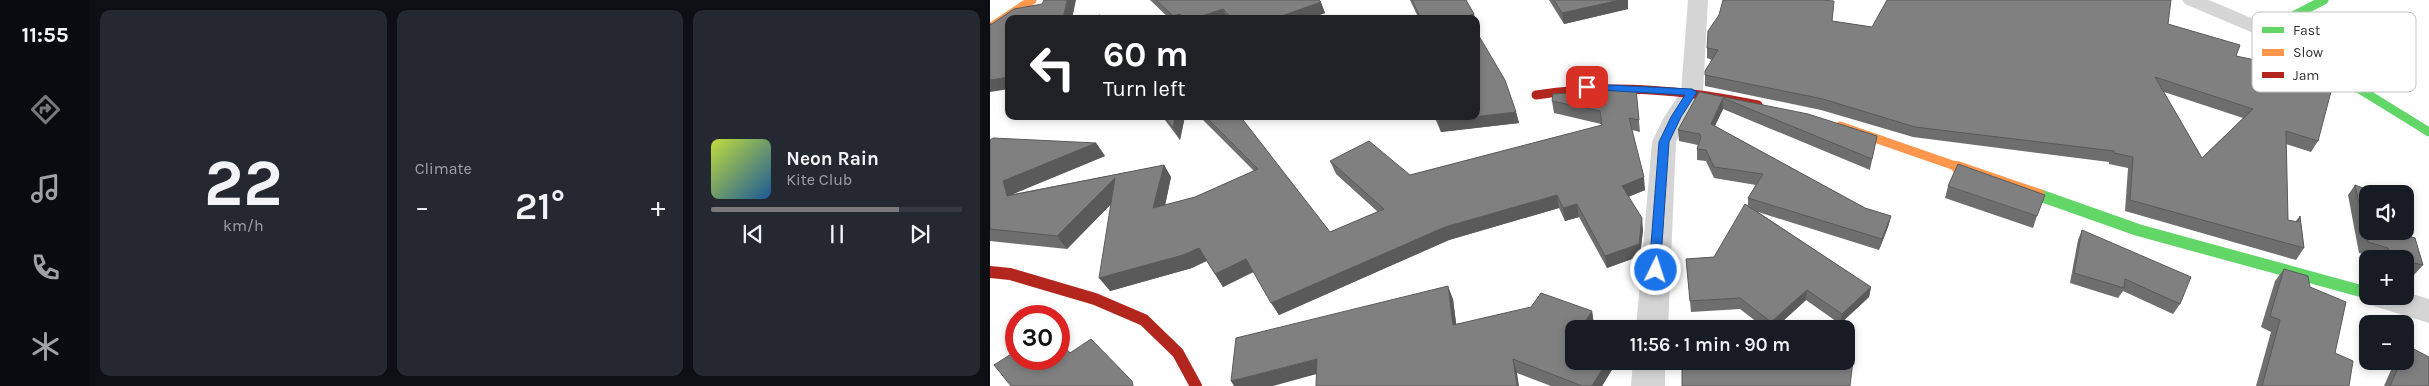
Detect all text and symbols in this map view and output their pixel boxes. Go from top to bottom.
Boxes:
legend [2252,12,2416,92]
text: 11:55 [21,22,69,48]
text: Fast [2293,22,2320,39]
text: 60 m [1103,34,1188,75]
icon: left [1020,35,1085,100]
text: Slow [2293,44,2323,61]
pin [1566,66,1608,108]
text: Jam [2293,67,2319,84]
icon: arrive [1573,73,1601,101]
text: Turn left [1103,76,1186,102]
icon: directions [28,92,63,127]
text: 22 [204,145,283,221]
text: Neon Rain [786,148,879,170]
text: Climate [415,159,472,178]
text: Kite Club [786,170,852,189]
icon: music [28,171,63,206]
text: 21° [515,184,565,229]
map controls [2359,185,2414,370]
button: sound [2359,185,2414,240]
text: − [415,190,429,223]
text: + [651,190,665,223]
text: km/h [223,216,264,235]
icon: previous [739,220,767,248]
icon: pause [823,220,851,248]
icon: next [906,220,934,248]
position arrow [1629,243,1681,295]
icon: phone [28,250,63,285]
button: + [2359,250,2414,305]
speed limit sign: 30 [1005,305,1070,370]
button: − [2359,315,2414,370]
icon: climate [28,329,63,364]
text: 11:56 · 1 min · 90 m [1630,334,1790,356]

